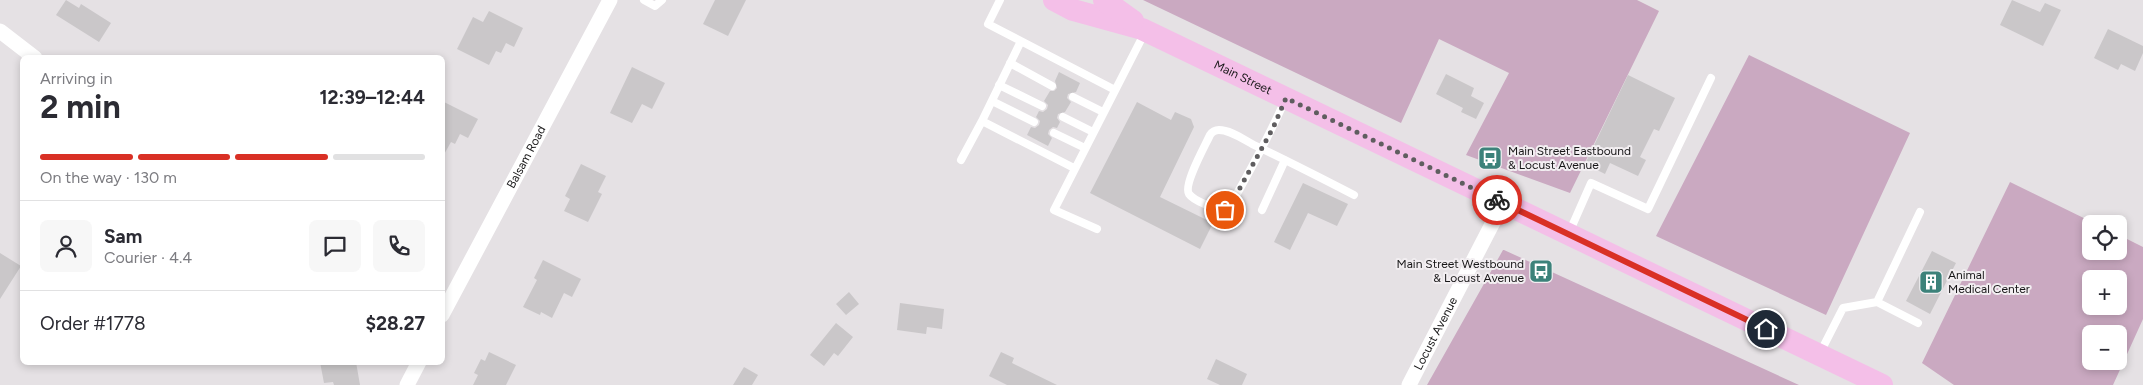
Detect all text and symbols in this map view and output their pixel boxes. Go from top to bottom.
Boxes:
street label: Main Street [1212,58,1274,98]
text: Arriving in [40,69,112,88]
text: 12:39–12:44 [319,86,425,109]
text: 2 min [40,88,121,126]
street label: Balsam Road [504,123,549,191]
place label: Main Street Eastbound & Locust Avenue [1508,144,1631,172]
bus stop icon: Main Street Eastbound & Locust Avenue [1477,145,1503,171]
text: On the way · 130 m [40,168,177,187]
courier [1472,175,1522,225]
icon: bike [1483,186,1511,214]
pin [1204,189,1246,231]
icon: bag [1211,196,1239,224]
map controls [2082,215,2127,370]
button: locate [2082,215,2127,260]
button: person [40,220,92,272]
button: chat [309,220,361,272]
button: phone [373,220,425,272]
text: Sam [104,225,142,248]
text: Courier · 4.4 [104,248,192,267]
place label: Main Street Westbound & Locust Avenue [1397,257,1524,285]
bus stop icon: Main Street Westbound & Locust Avenue [1528,258,1554,284]
place label: Animal Medical Center [1948,268,2030,296]
building icon: Animal Medical Center [1918,269,1944,295]
button: + [2082,270,2127,315]
street label: Locust Avenue [1411,294,1460,372]
pin [1745,308,1787,350]
text: Order #1778 [40,312,146,335]
text: $28.27 [366,312,425,335]
icon: home [1752,315,1780,343]
button: − [2082,325,2127,370]

